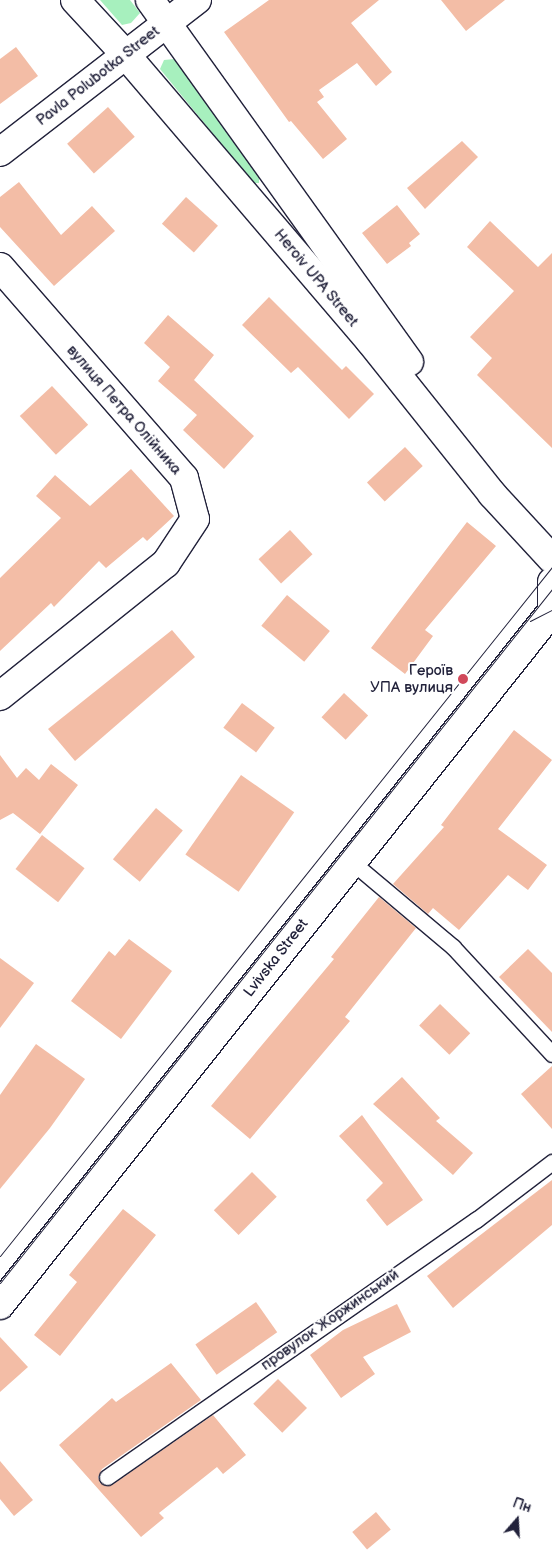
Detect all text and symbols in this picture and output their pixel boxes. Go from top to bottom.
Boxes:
street label: Pavla Polubotka Street [33,22,163,130]
street label: Heroiv UPA Street [270,226,362,330]
street label: вулиця Петра Олійника [63,342,185,478]
place label: Героїв УПА вулиця [370,661,453,696]
marker: Героїв УПА вулиця [457,673,469,685]
street label: Lvivska Street [240,915,312,1001]
street label: провулок Жоржинський [258,1266,402,1374]
text: Пн [510,1494,534,1516]
north arrow [492,1495,542,1545]

